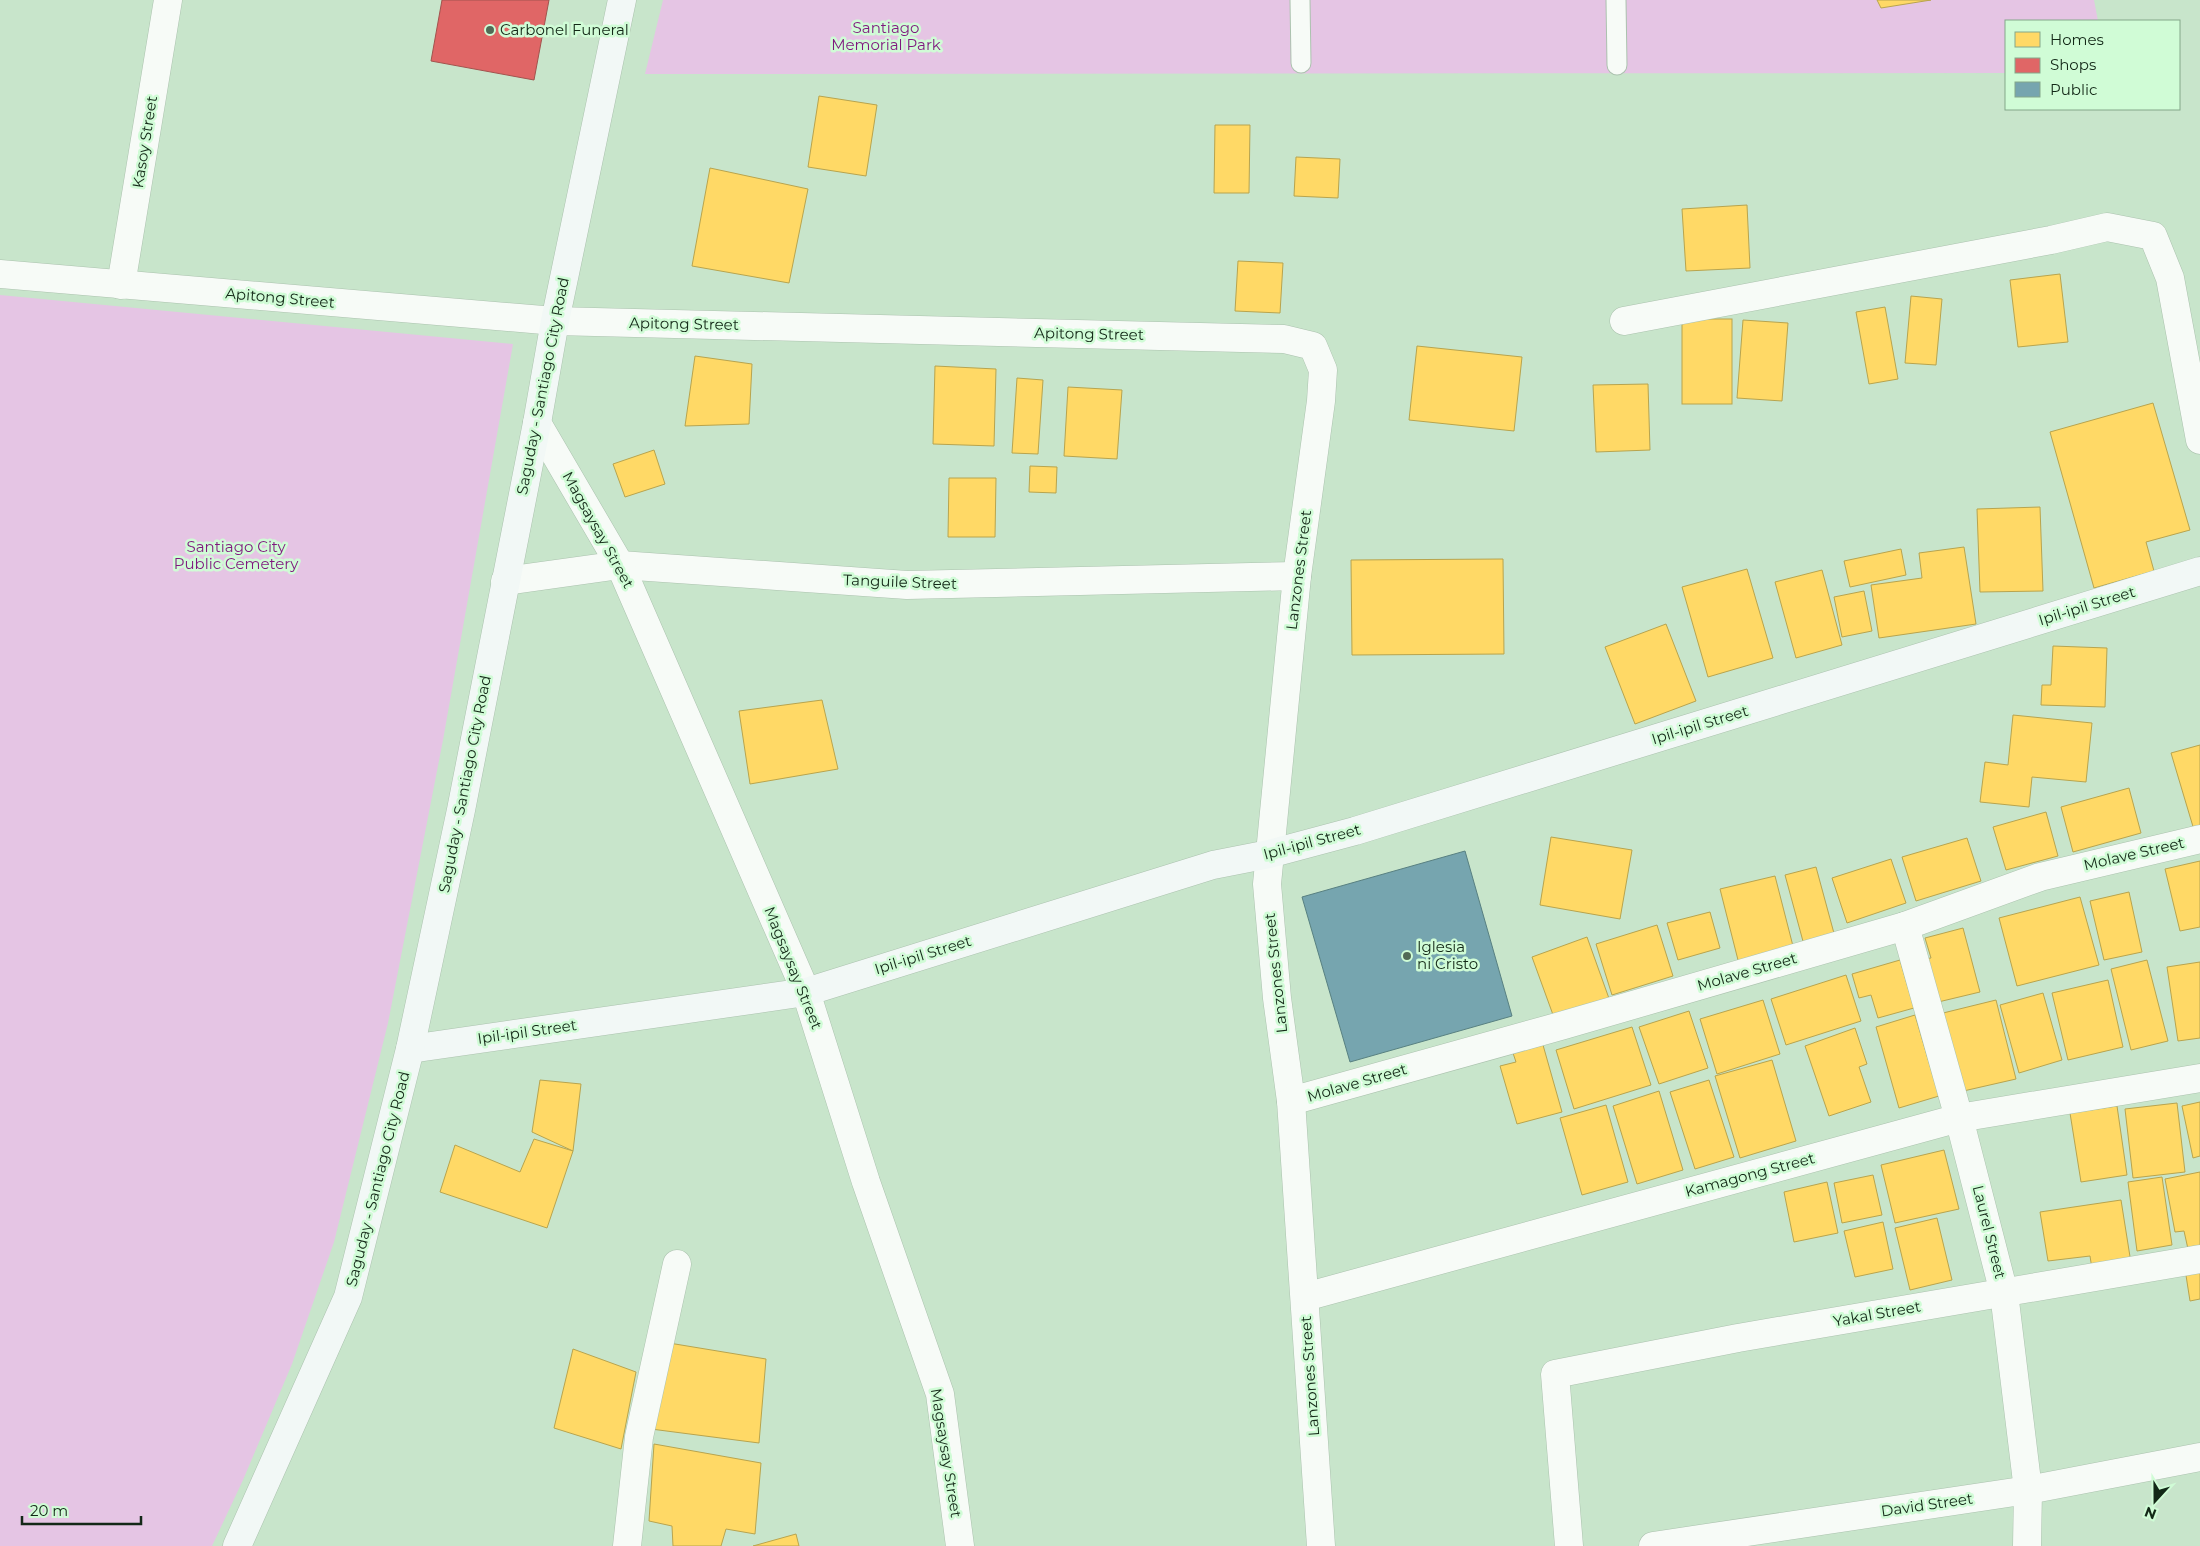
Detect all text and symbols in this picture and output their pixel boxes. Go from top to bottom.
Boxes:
park label: Santiago Memorial Park [831,18,941,54]
place label: Carbonel Funeral [500,20,629,39]
legend [2005,20,2180,110]
marker: Carbonel Funeral [484,24,496,36]
text: Homes [2050,30,2104,49]
text: Shops [2050,55,2096,74]
text: Public [2050,80,2098,99]
street label: Kasoy Street [128,94,161,189]
street label: Saguday - Santiago City Road [512,276,573,496]
street label: Apitong Street [225,283,336,312]
street label: Apitong Street [629,313,739,334]
street label: Apitong Street [1034,323,1144,344]
street label: Magsaysay Street [558,468,638,592]
street label: Lanzones Street [1282,509,1315,631]
park label: Santiago City Public Cemetery [174,537,299,573]
street label: Tanguile Street [843,570,957,593]
street label: Ipil-ipil Street [2036,582,2137,629]
street label: Saguday - Santiago City Road [434,674,495,894]
street label: Ipil-ipil Street [1649,701,1750,748]
street label: Ipil-ipil Street [1261,819,1363,864]
street label: Molave Street [2082,833,2186,874]
street label: Magsaysay Street [760,904,827,1032]
street label: Lanzones Street [1260,912,1291,1034]
street label: Ipil-ipil Street [872,931,973,978]
place label: Iglesia ni Cristo [1417,937,1478,973]
street label: Molave Street [1695,948,1799,995]
marker: Iglesia ni Cristo [1401,950,1413,962]
street label: Ipil-ipil Street [476,1015,578,1048]
street label: Molave Street [1305,1059,1409,1106]
street label: Saguday - Santiago City Road [342,1069,413,1288]
street label: Kamagong Street [1683,1148,1817,1201]
street label: Laurel Street [1969,1183,2010,1281]
street label: Yakal Street [1832,1296,1922,1331]
street label: Lanzones Street [1296,1315,1323,1437]
street label: Magsaysay Street [927,1387,966,1519]
north arrow [2130,1476,2180,1526]
street label: David Street [1880,1489,1974,1520]
scale bar [22,1494,141,1526]
text: 20 m [30,1501,68,1520]
text: N [2142,1503,2159,1524]

